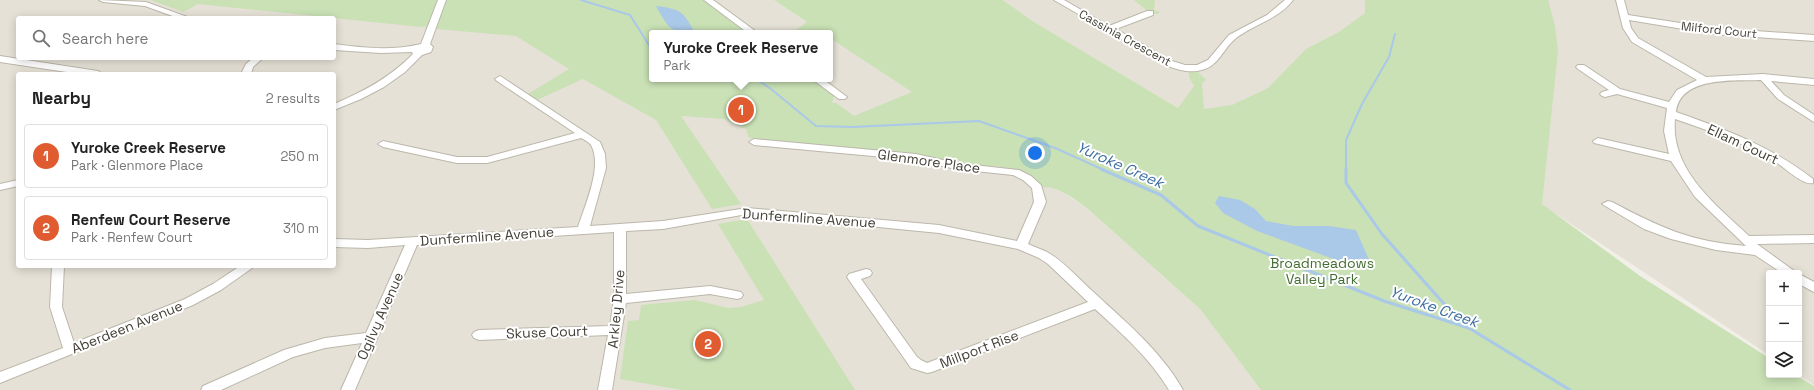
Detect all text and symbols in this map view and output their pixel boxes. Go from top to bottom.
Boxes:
street label: Cassinia Crescent [1076,6,1174,70]
search box [16,16,336,60]
street label: Milford Court [1680,18,1758,42]
icon: search [30,27,52,49]
text: Search here [62,29,148,48]
popup [649,30,833,82]
text: Yuroke Creek Reserve [664,38,818,57]
text: Park [664,57,691,74]
text: Nearby [32,87,91,109]
text: 2 results [266,90,320,107]
pin: 1 [728,95,754,125]
street label: Ellam Court [1705,120,1781,168]
water label: Yuroke Creek [1074,137,1168,193]
text: Yuroke Creek Reserve [71,138,226,157]
your location [1025,143,1045,163]
street label: Glenmore Place [876,145,982,177]
text: 1 [43,148,49,165]
text: 250 m [281,148,319,165]
text: Park · Glenmore Place [71,157,203,174]
street label: Dunfermline Avenue [741,204,877,232]
text: Renfew Court Reserve [71,210,231,229]
text: 2 [42,220,50,237]
text: 310 m [283,220,319,237]
street label: Dunfermline Avenue [419,222,555,250]
text: Park · Renfew Court [71,229,193,246]
park label: Broadmeadows Valley Park [1270,254,1374,288]
street label: Ogilvy Avenue [353,269,407,363]
street label: Arkley Drive [604,269,628,349]
map controls [1766,270,1802,378]
button: + [1766,270,1802,306]
water label: Yuroke Creek [1387,282,1483,332]
street label: Aberdeen Avenue [69,297,185,357]
button: − [1766,306,1802,342]
street label: Skuse Court [506,322,588,342]
street label: Millport Rise [937,326,1021,372]
pin: 2 [695,329,721,359]
button: layers [1766,342,1802,378]

